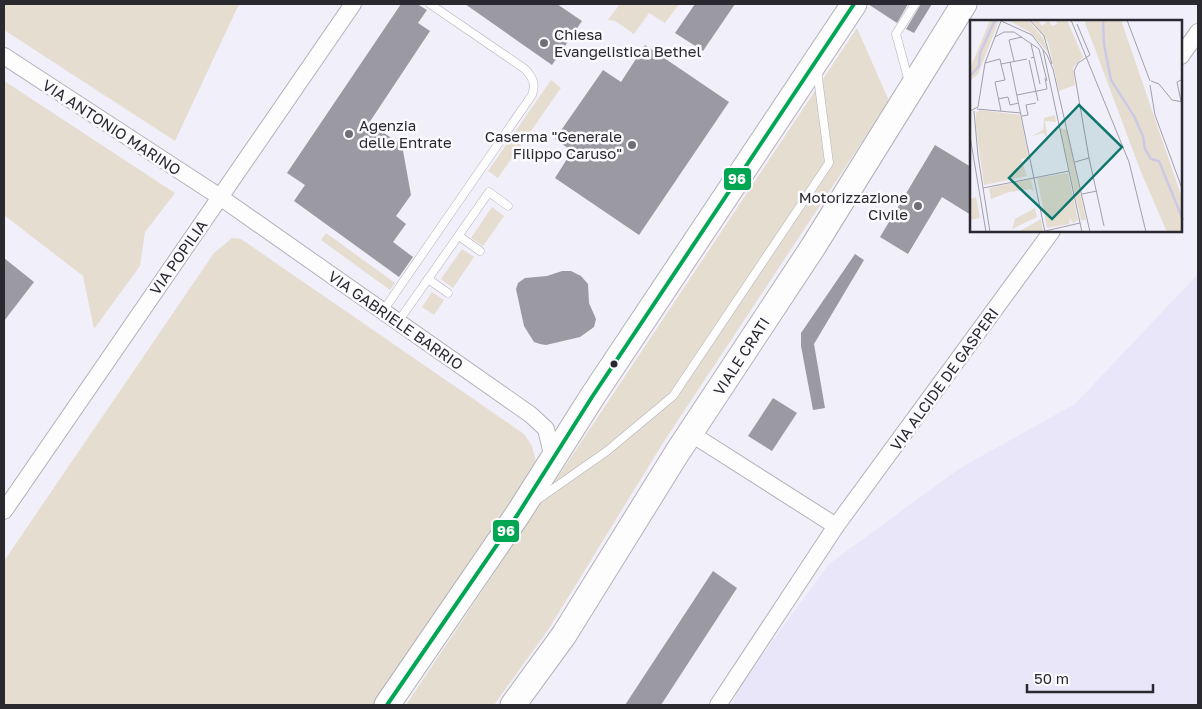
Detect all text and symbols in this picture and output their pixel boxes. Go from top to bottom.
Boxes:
inset map [970,20,1182,232]
place label: Chiesa Evangelistica Bethel [554,25,701,60]
marker: Chiesa Evangelistica Bethel [538,37,550,49]
street label: VIA ANTONIO MARINO [39,75,185,179]
place label: Agenzia delle Entrate [359,116,452,151]
place label: Caserma "Generale Filippo Caruso" [485,127,622,162]
marker: Agenzia delle Entrate [343,128,355,140]
marker: Caserma "Generale Filippo Caruso" [626,139,638,151]
line badge: 96 [723,167,752,191]
text: 96 [728,170,746,187]
place label: Motorizzazione Civile [799,188,908,223]
marker: Motorizzazione Civile [912,200,924,212]
street label: VIA POPILIA [146,216,210,298]
street label: VIA GABRIELE BARRIO [325,267,467,373]
street label: VIA ALCIDE DE GASPERI [886,304,1002,454]
street label: VIALE CRATI [709,314,773,398]
unlabelled marker [609,359,619,369]
line badge: 96 [492,519,520,543]
text: 96 [497,522,515,539]
scale bar [1027,662,1153,694]
text: 50 m [1034,669,1069,687]

